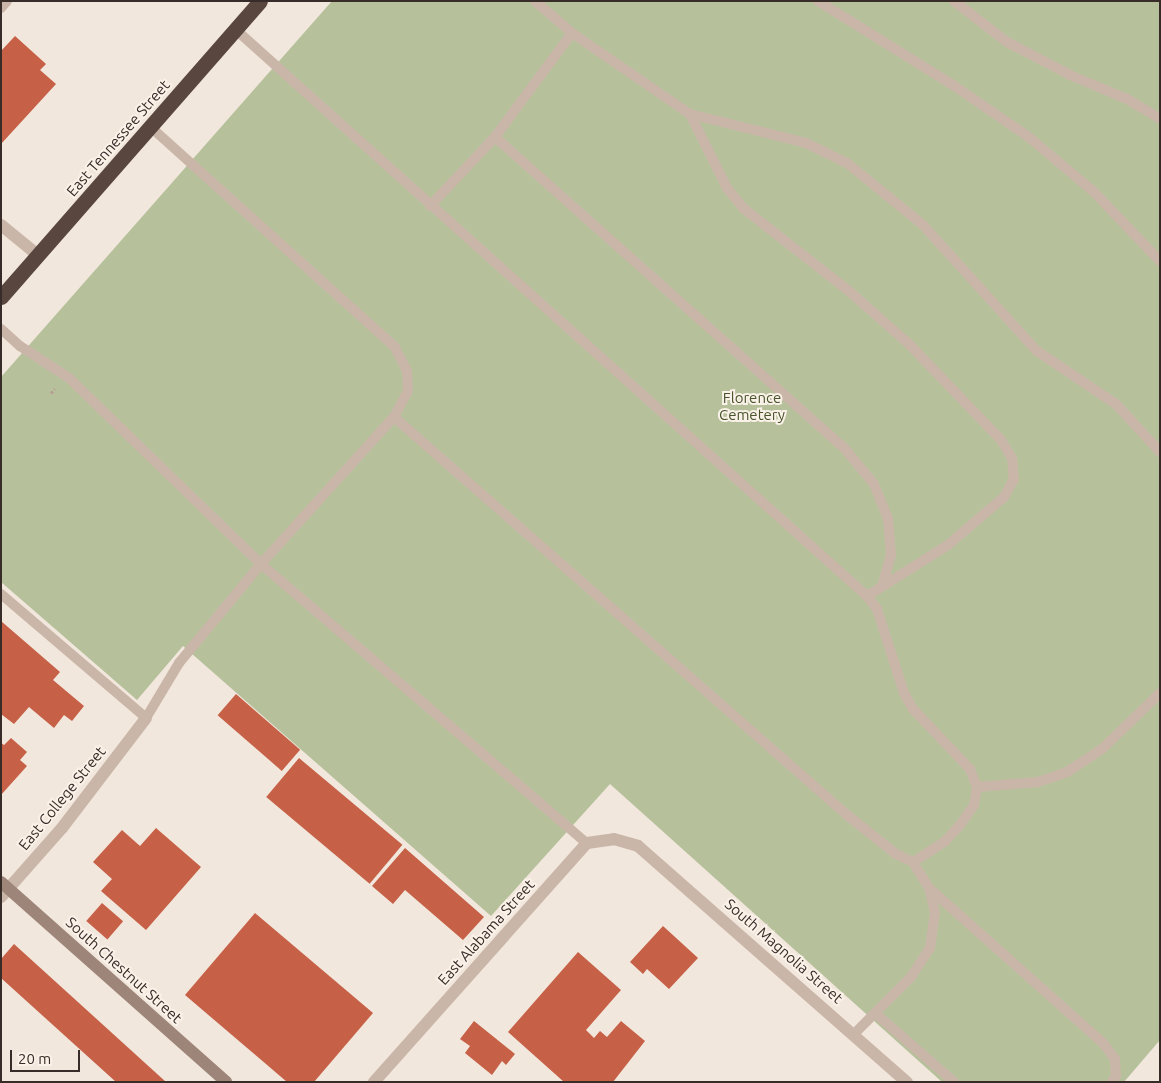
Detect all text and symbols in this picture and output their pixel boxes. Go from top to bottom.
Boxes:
street label: East Tennessee Street [63,76,173,200]
park label: Florence Cemetery [719,388,785,423]
street label: East College Street [15,742,109,854]
street label: East Alabama Street [434,876,538,988]
street label: South Magnolia Street [721,895,847,1007]
street label: South Chestnut Street [62,913,186,1027]
scale bar [12,1040,82,1072]
text: 20 m [18,1050,51,1067]

